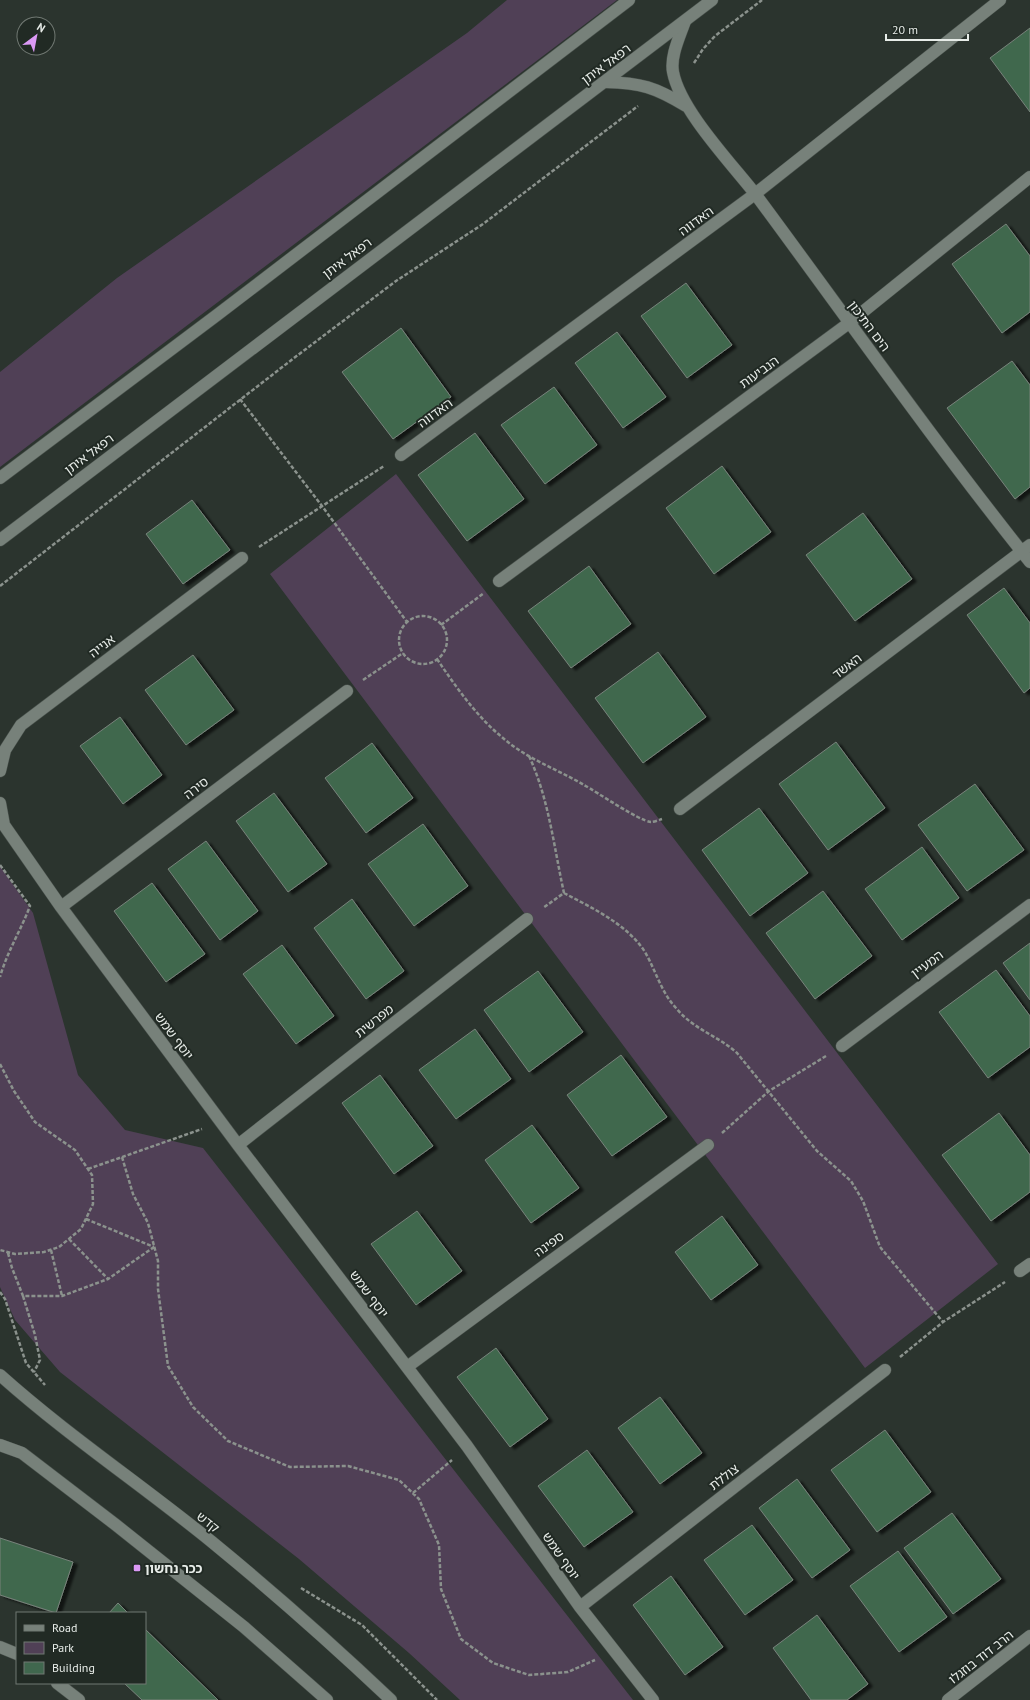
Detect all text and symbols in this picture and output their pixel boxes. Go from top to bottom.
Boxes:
north arrow [16,16,56,56]
scale bar [886,16,968,42]
text: N [35,20,48,35]
text: 20 m [892,22,918,37]
street label: רפאל איתן [578,40,634,88]
street label: האדווה [675,203,717,239]
street label: רפאל איתן [319,234,375,282]
street label: הים התיכון [844,297,894,355]
street label: הנביעות [736,352,782,392]
street label: האדווה [414,395,456,431]
street label: רפאל איתן [61,430,117,478]
street label: אנייה [85,631,119,661]
street label: האשד [829,649,865,683]
street label: סירה [180,773,212,803]
street label: המעיין [907,946,947,982]
street label: מפרשית [351,1000,397,1041]
street label: יוסף שמש [151,1009,197,1063]
street label: ספינה [531,1227,567,1261]
street label: יוסף שמש [346,1267,392,1321]
street label: צוללת [706,1460,742,1494]
street label: קדש [193,1508,223,1536]
street label: יוסף שמש [538,1529,584,1583]
place label: ככר נחשון [145,1560,203,1577]
marker: ככר נחשון [132,1563,142,1573]
legend [16,1612,146,1684]
text: Road [52,1620,77,1635]
street label: הרב דוד בוזגלו [945,1626,1017,1688]
text: Park [52,1640,74,1655]
text: Building [52,1660,95,1675]

